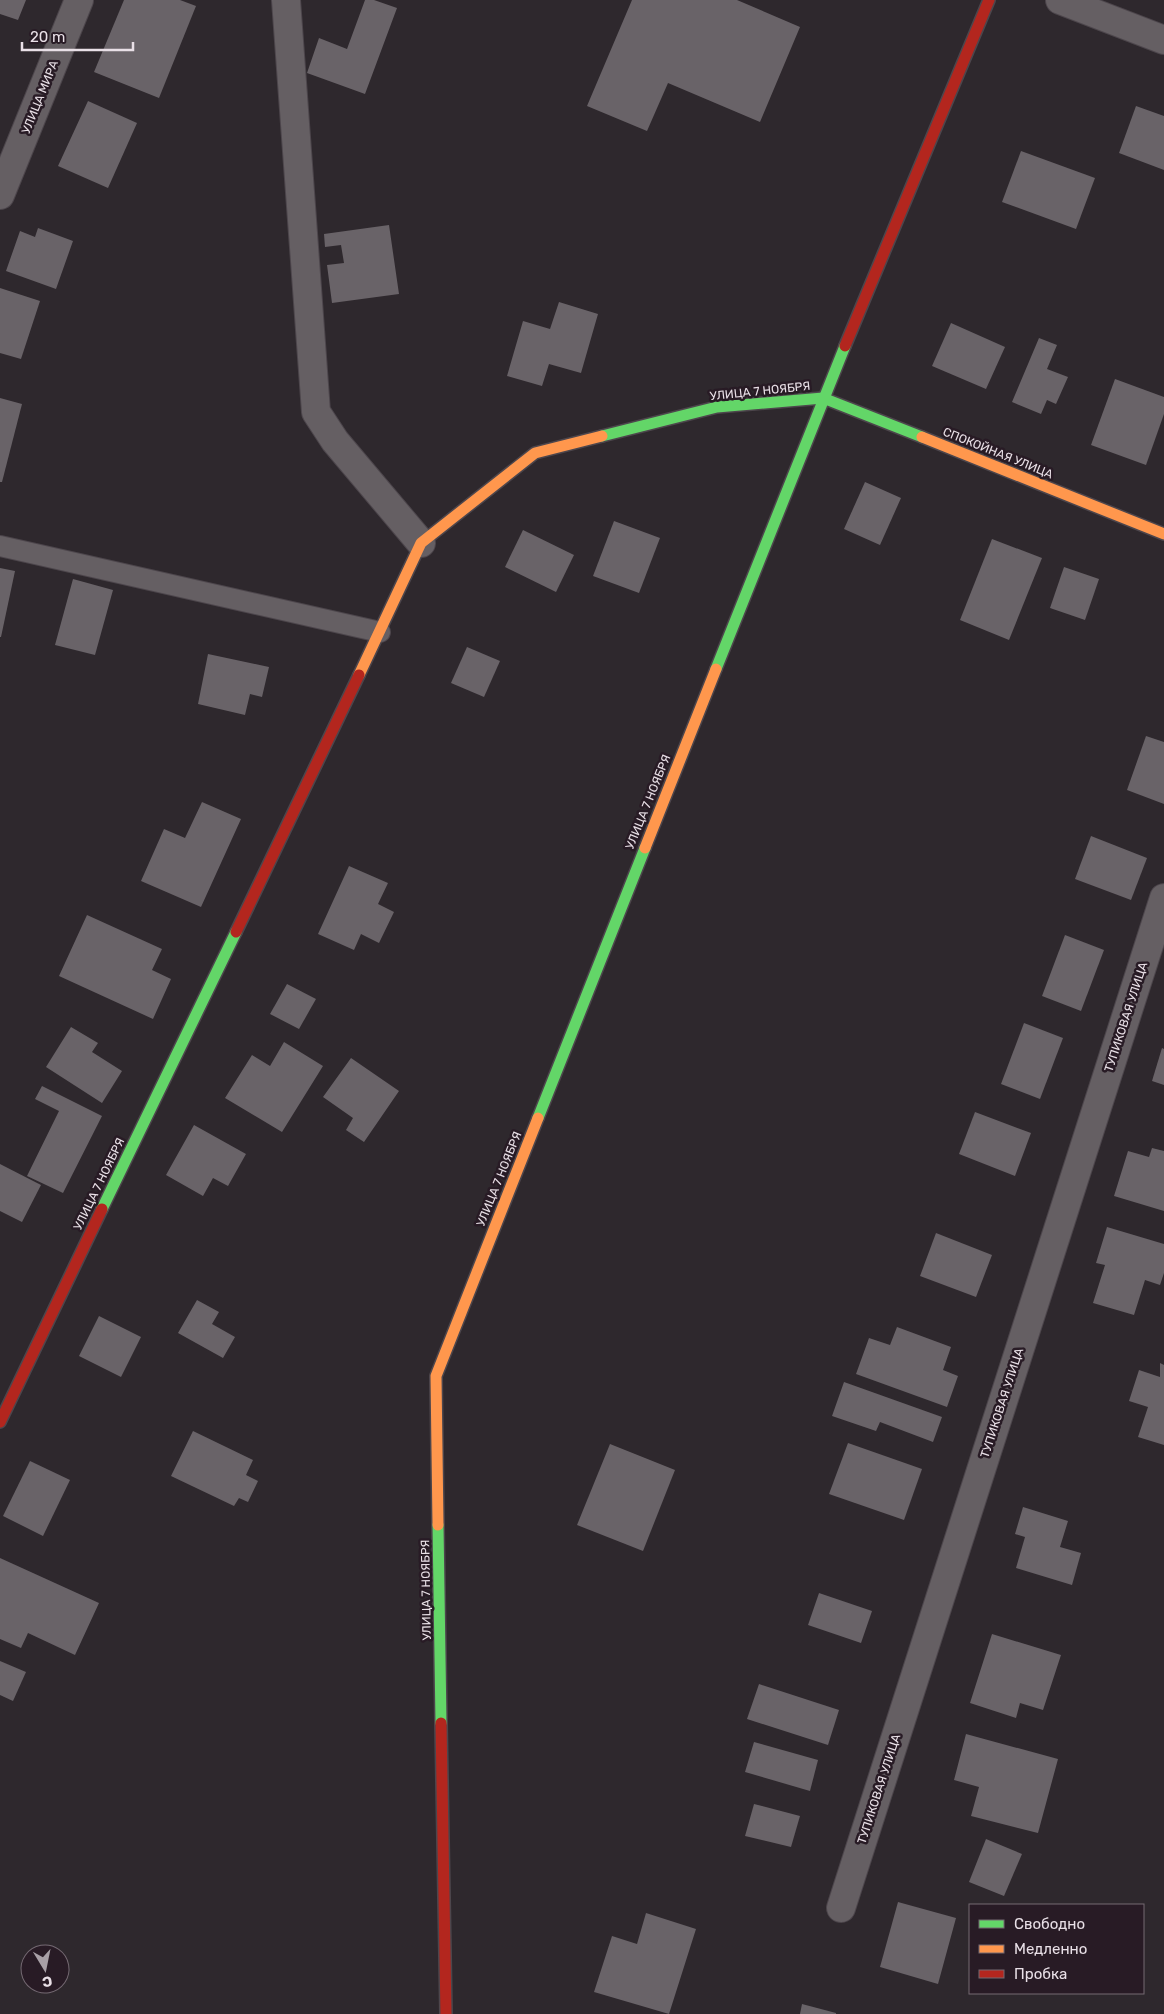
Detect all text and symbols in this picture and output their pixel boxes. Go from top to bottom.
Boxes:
scale bar [22,20,134,52]
text: 20 m [30,28,65,46]
street label: УЛИЦА МИРА [19,58,61,136]
street label: УЛИЦА 7 НОЯБРЯ [709,379,811,403]
street label: СПОКОЙНАЯ УЛИЦА [941,425,1055,481]
street label: УЛИЦА 7 НОЯБРЯ [623,753,673,851]
street label: ТУПИКОВАЯ УЛИЦА [1102,960,1150,1074]
street label: УЛИЦА 7 НОЯБРЯ [474,1130,524,1228]
street label: УЛИЦА 7 НОЯБРЯ [71,1136,127,1232]
street label: ТУПИКОВАЯ УЛИЦА [978,1346,1026,1460]
street label: УЛИЦА 7 НОЯБРЯ [418,1539,434,1641]
street label: ТУПИКОВАЯ УЛИЦА [855,1732,903,1846]
legend [969,1904,1144,1994]
text: Свободно [1014,1915,1085,1933]
text: Медленно [1014,1940,1087,1958]
north arrow [20,1944,70,1994]
text: Пробка [1014,1965,1067,1983]
text: С [41,1972,53,1991]

